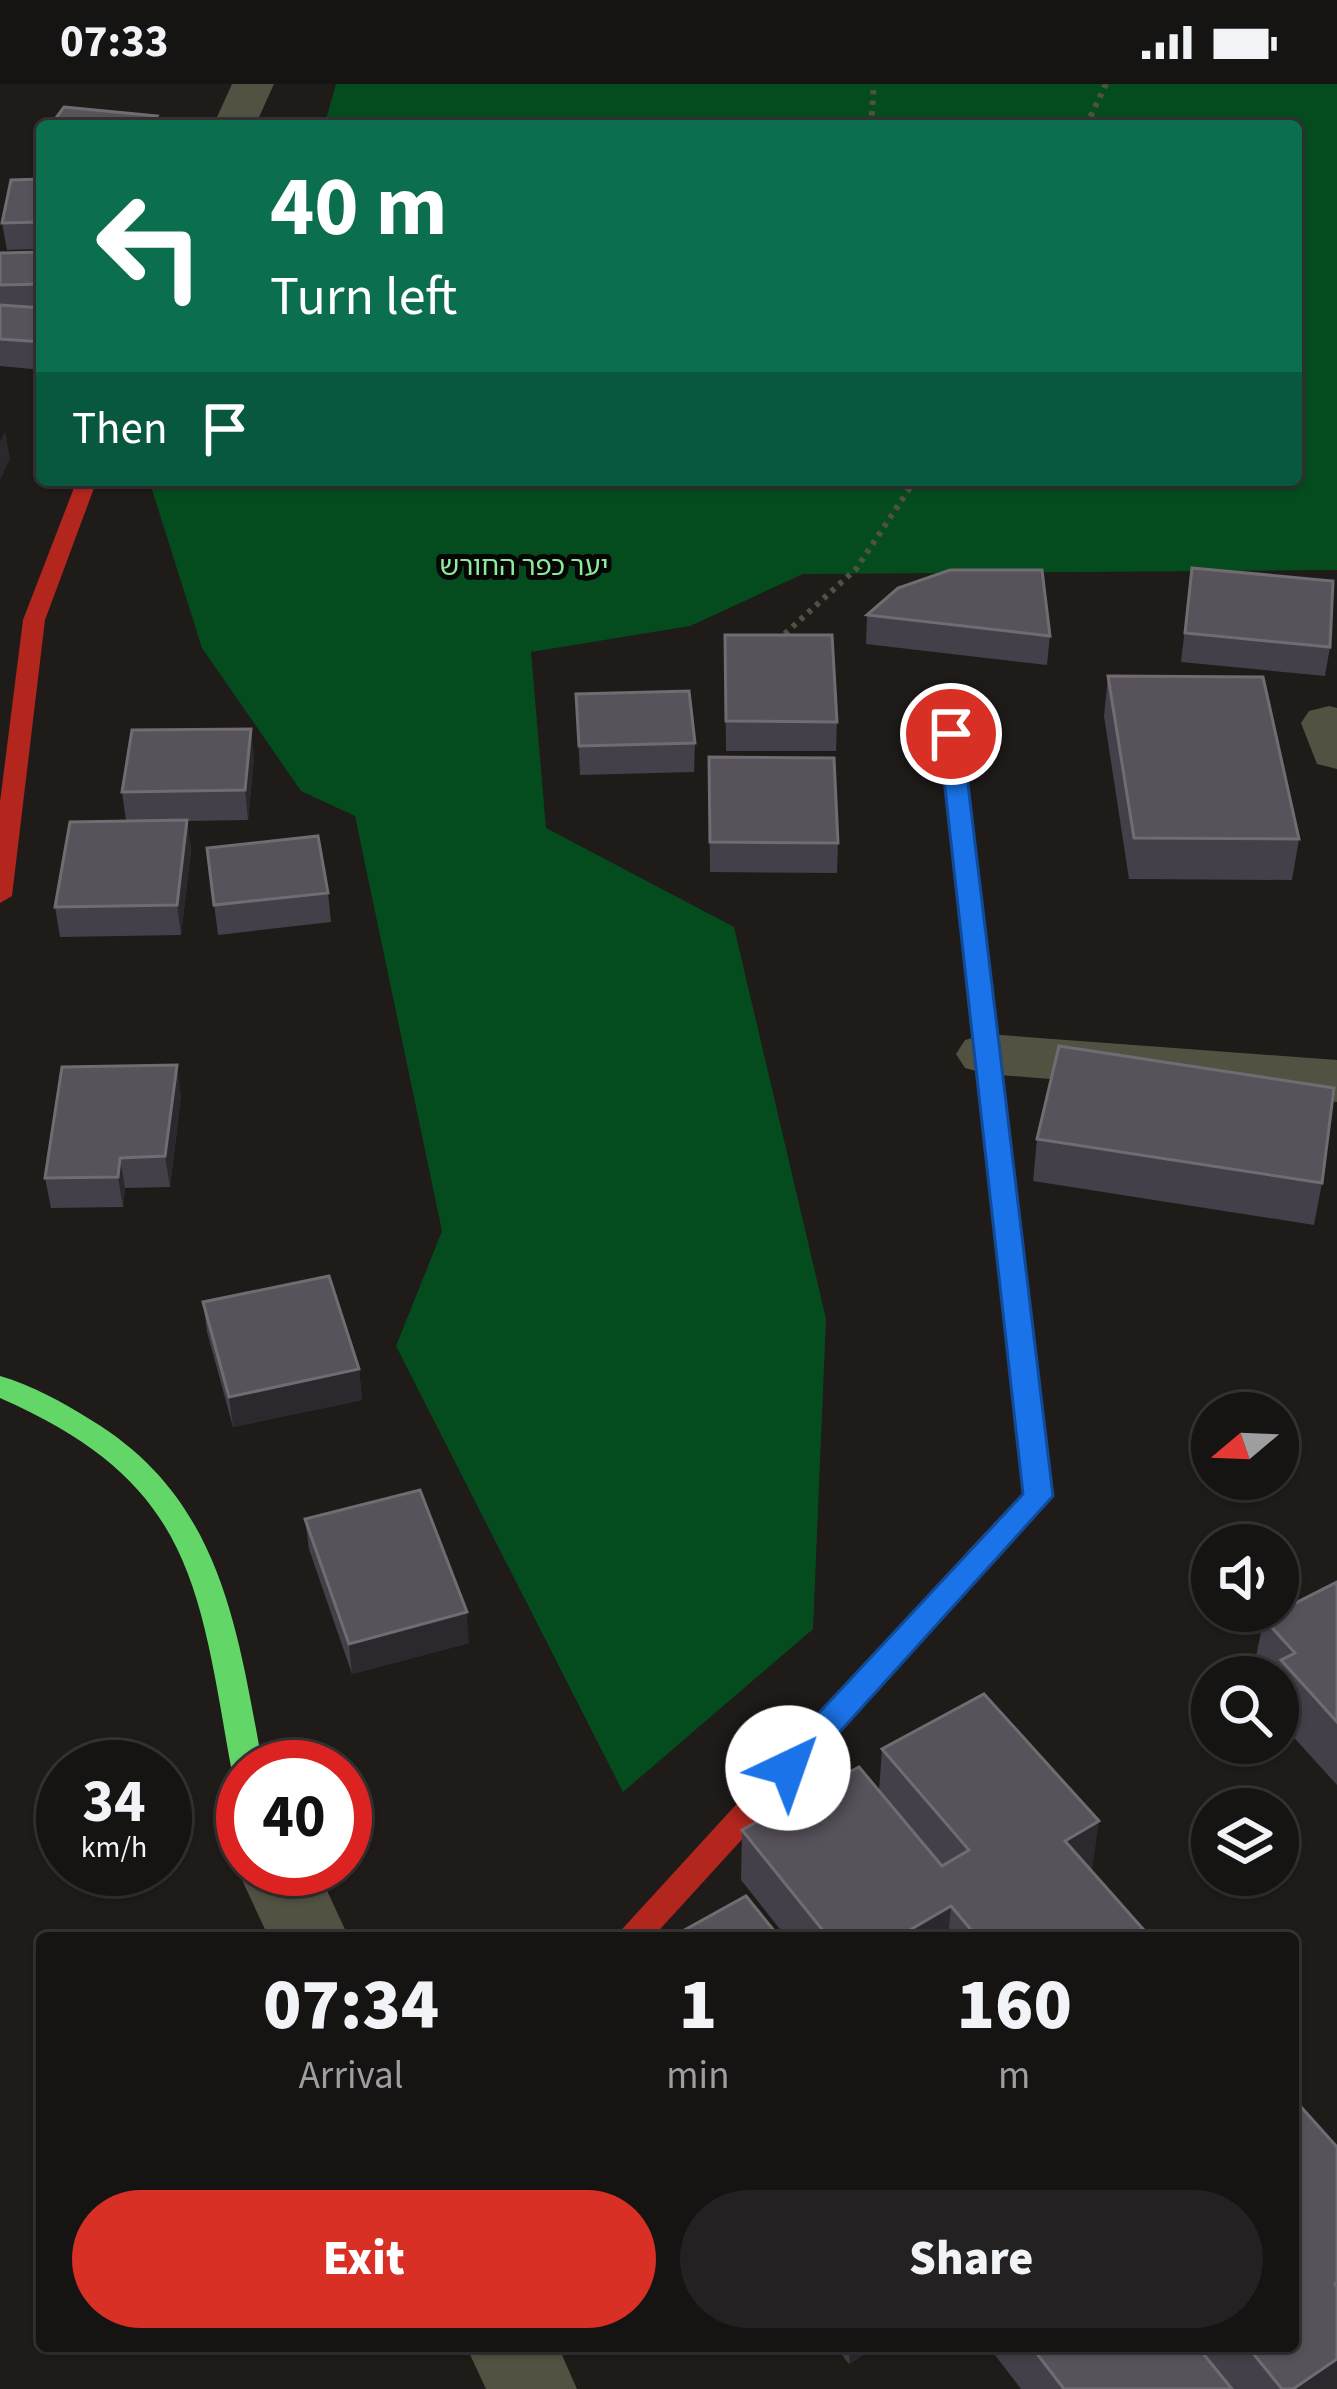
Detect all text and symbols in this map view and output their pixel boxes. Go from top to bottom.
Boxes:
text: 07:33 [60,10,169,74]
text: 40 m [270,148,448,268]
icon: left [72,168,228,324]
text: Turn left [270,259,457,336]
icon: arrive [192,396,258,462]
text: Then [72,397,168,461]
park label: יער כפר החורש [440,547,608,586]
pin [900,683,1002,785]
icon: arrive [918,701,984,767]
north arrow [1191,1392,1299,1500]
map controls [1191,1392,1299,1896]
button: sound [1191,1524,1299,1632]
button: search [1191,1656,1299,1764]
position arrow [725,1705,851,1831]
speed limit sign: 40 [216,1740,372,1896]
text: 34 [82,1760,146,1845]
button: layers [1191,1788,1299,1896]
text: km/h [81,1826,147,1869]
text: 07:34 [263,1954,439,2057]
text: 1 [679,1954,717,2057]
text: 160 [957,1954,1072,2057]
text: Arrival [299,2048,404,2104]
text: min [666,2048,730,2104]
text: m [998,2048,1030,2104]
button: Exit [72,2190,656,2328]
button: Share [680,2190,1263,2328]

